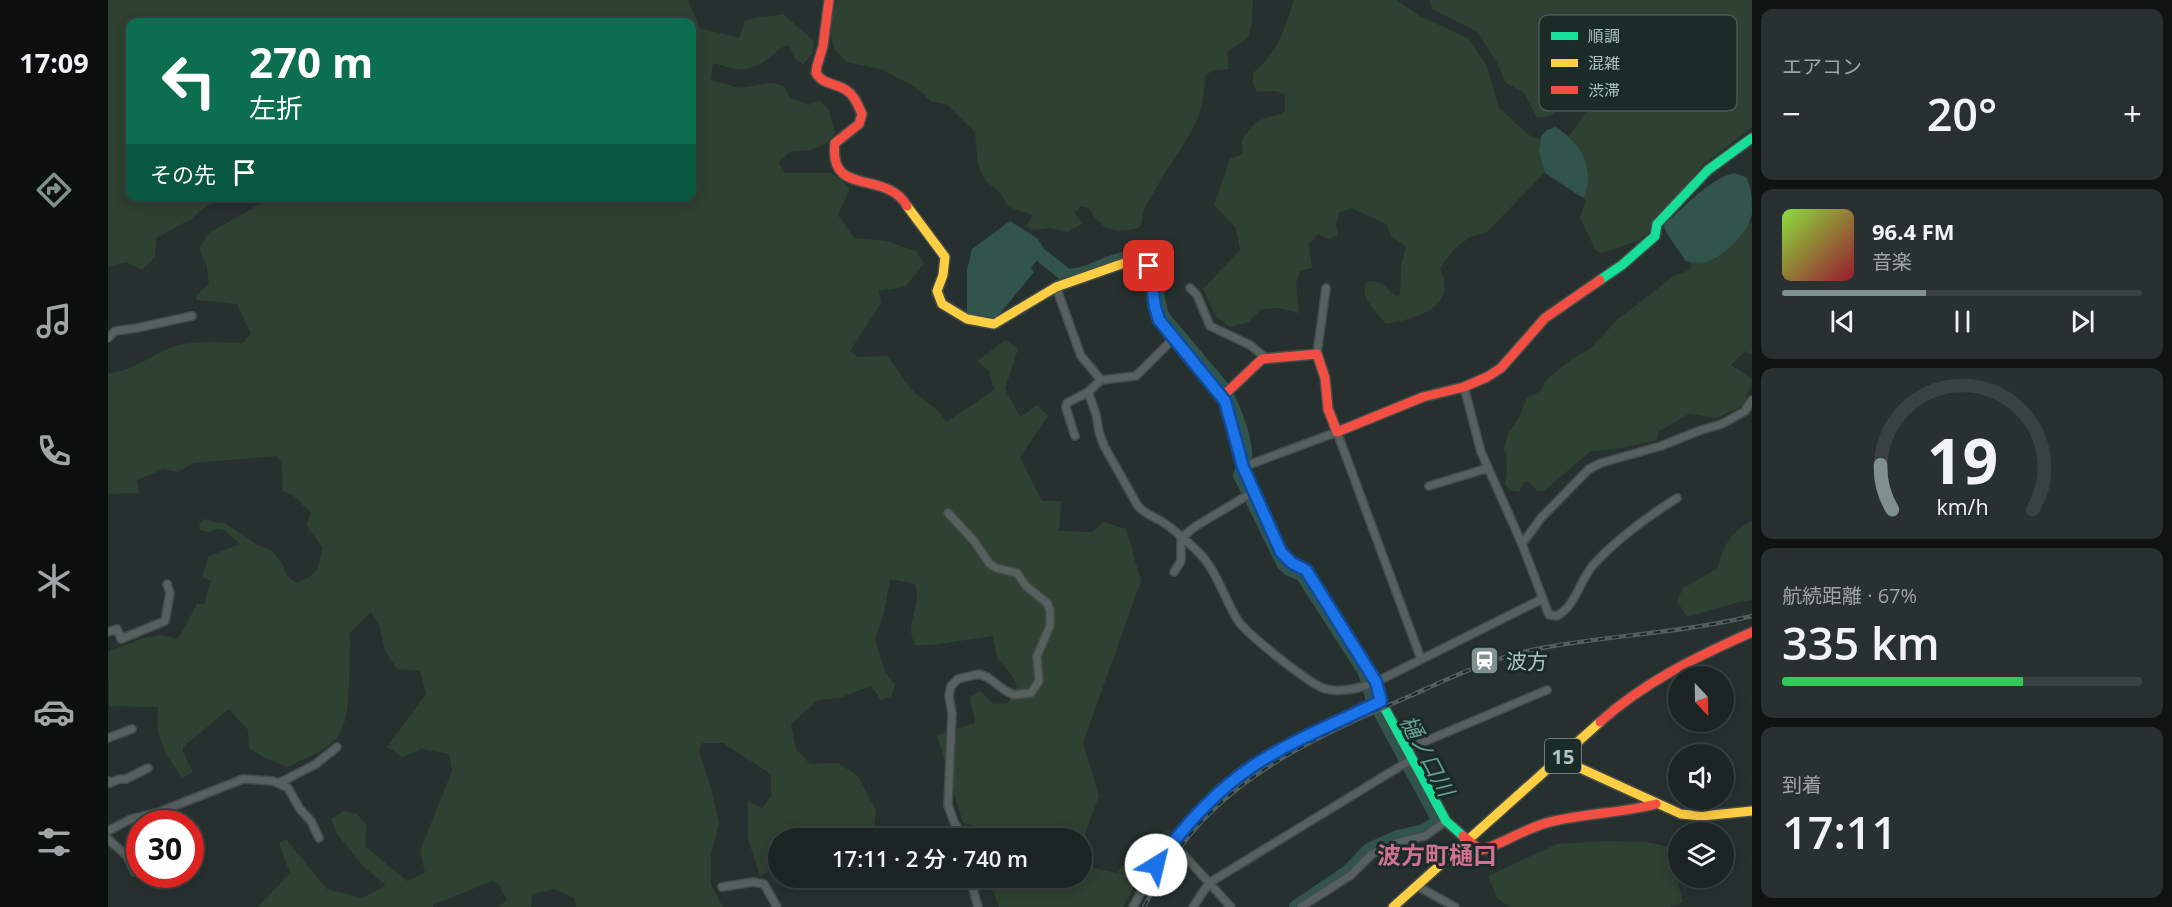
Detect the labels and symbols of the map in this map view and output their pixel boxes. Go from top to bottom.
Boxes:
legend [1539,15,1737,111]
text: 順調 [1588,25,1620,47]
text: 混雑 [1588,52,1620,74]
text: 渋滞 [1588,79,1620,101]
pin [1123,240,1174,291]
station icon: 波方 [1469,645,1501,677]
place label: 波方 [1506,647,1548,675]
north arrow [1668,666,1734,732]
water label: 樋ノ口川 [1394,709,1463,803]
road number: 15 [1545,739,1581,773]
speed limit sign: 30 [126,810,204,888]
position arrow [1124,833,1188,897]
district label: 波方町樋口 [1377,838,1497,871]

